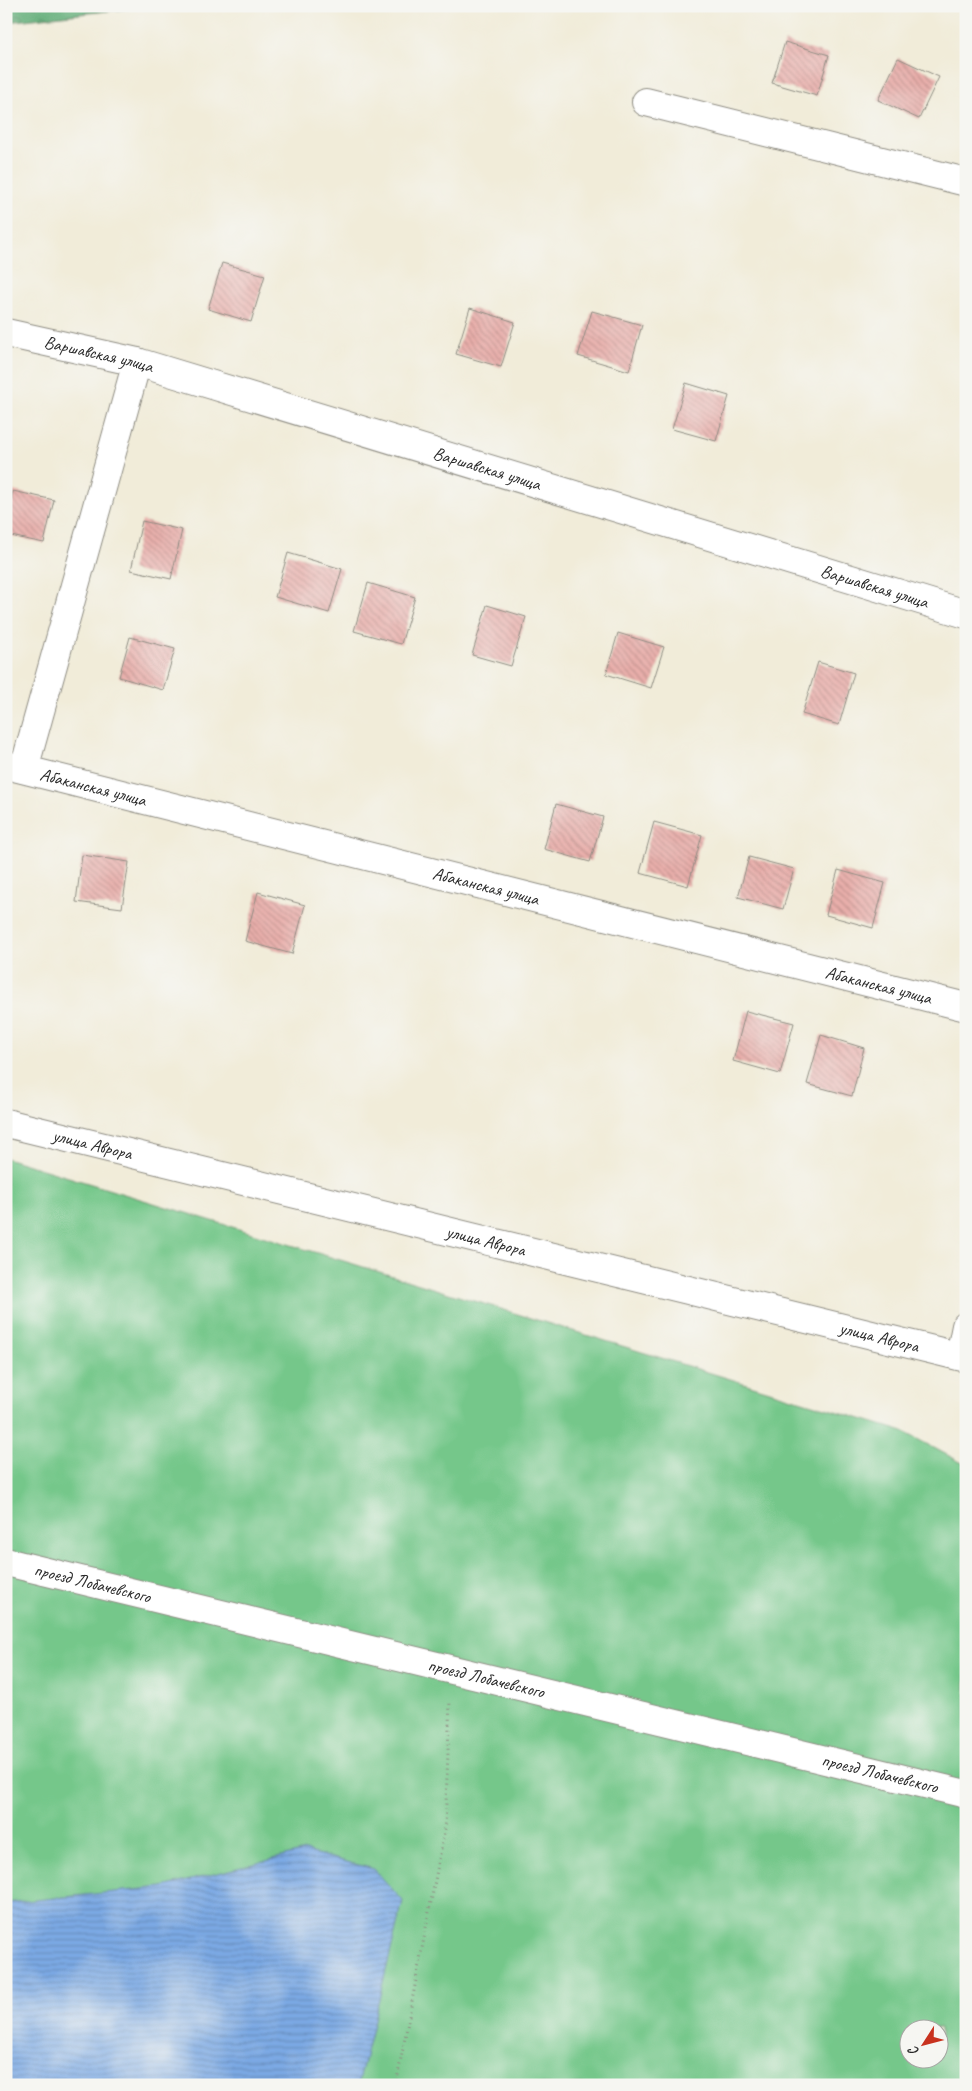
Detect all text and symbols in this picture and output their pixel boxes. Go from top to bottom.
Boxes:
street label: Варшавская улица [42,331,157,378]
street label: Варшавская улица [431,442,545,495]
street label: Варшавская улица [818,559,932,613]
street label: Абаканская улица [38,763,150,811]
street label: Абаканская улица [431,862,542,910]
street label: Абаканская улица [823,961,935,1009]
street label: улица Аврора [50,1124,136,1165]
street label: улица Аврора [443,1220,529,1261]
street label: улица Аврора [836,1316,923,1357]
street label: проезд Лобачевского [32,1558,154,1608]
street label: проезд Лобачевского [426,1653,548,1703]
street label: проезд Лобачевского [819,1749,942,1798]
north arrow [900,2018,950,2068]
text: С [904,2042,923,2059]

